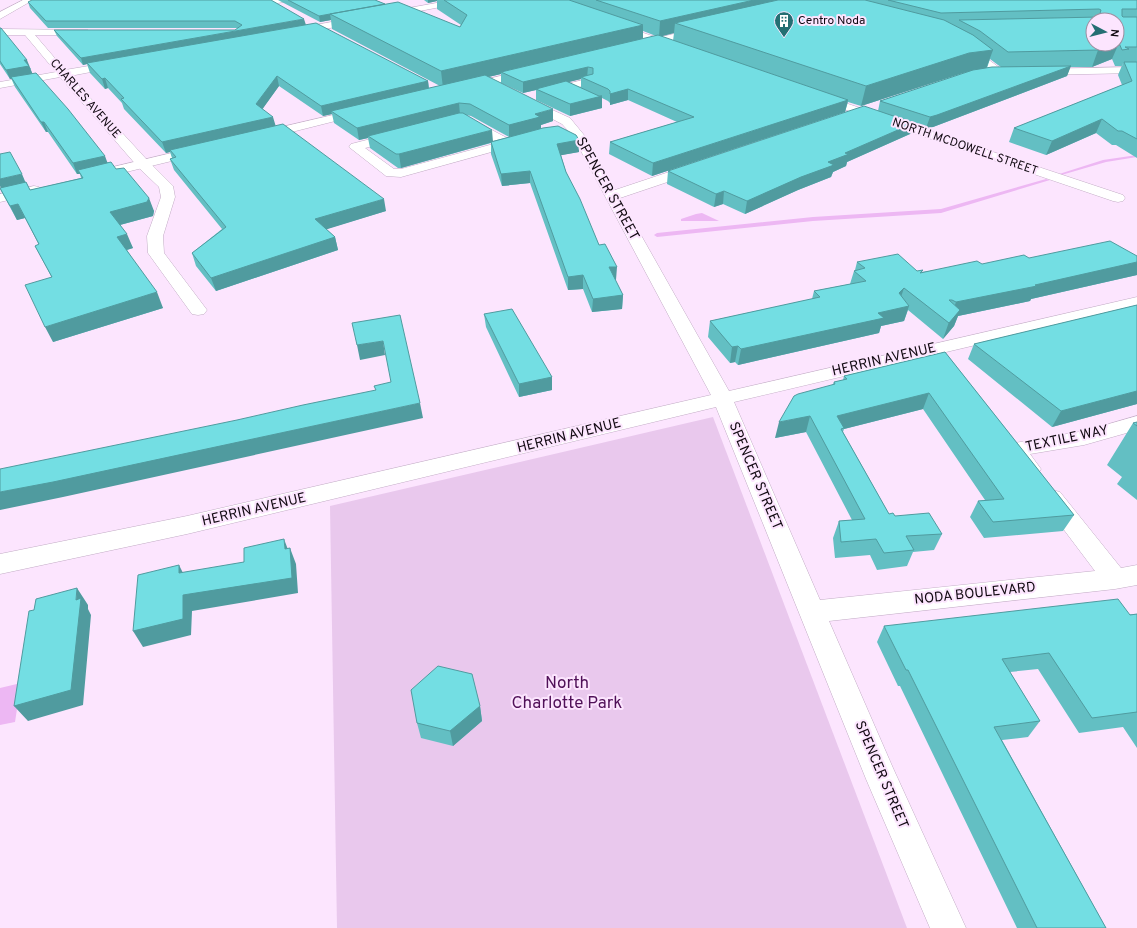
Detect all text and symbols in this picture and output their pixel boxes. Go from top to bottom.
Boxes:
building icon: Centro Noda [773,10,795,38]
north arrow [1085,12,1125,52]
place label: Centro Noda [798,13,865,29]
text: N [1107,28,1121,38]
street label: CHARLES AVENUE [46,56,124,142]
street label: NORTH MCDOWELL STREET [890,114,1040,180]
street label: SPENCER STREET [572,134,642,244]
street label: HERRIN AVENUE [830,340,938,380]
street label: HERRIN AVENUE [515,415,623,457]
street label: SPENCER STREET [725,419,785,533]
street label: TEXTILE WAY [1024,422,1110,456]
street label: HERRIN AVENUE [200,490,308,530]
street label: NODA BOULEVARD [913,579,1037,609]
park label: North Charlotte Park [512,673,622,715]
street label: SPENCER STREET [851,718,911,832]

